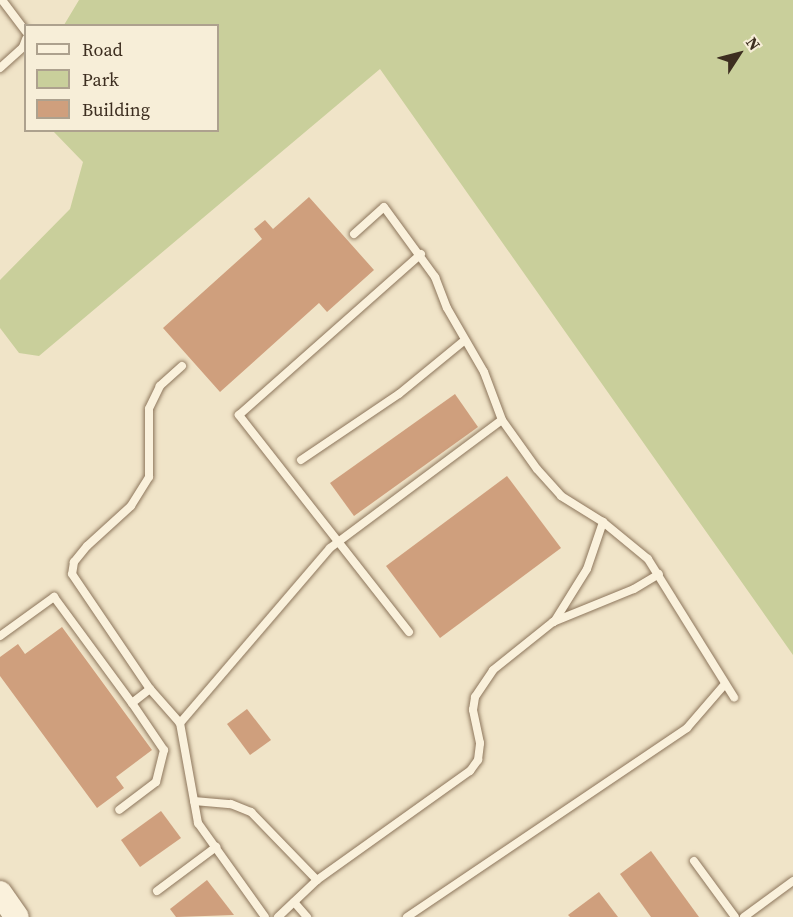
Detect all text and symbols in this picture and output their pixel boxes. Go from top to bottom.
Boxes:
legend [24,24,219,132]
north arrow [709,24,769,84]
text: N [741,32,766,55]
text: Road [82,37,123,62]
text: Park [82,67,119,92]
text: Building [82,97,150,122]

